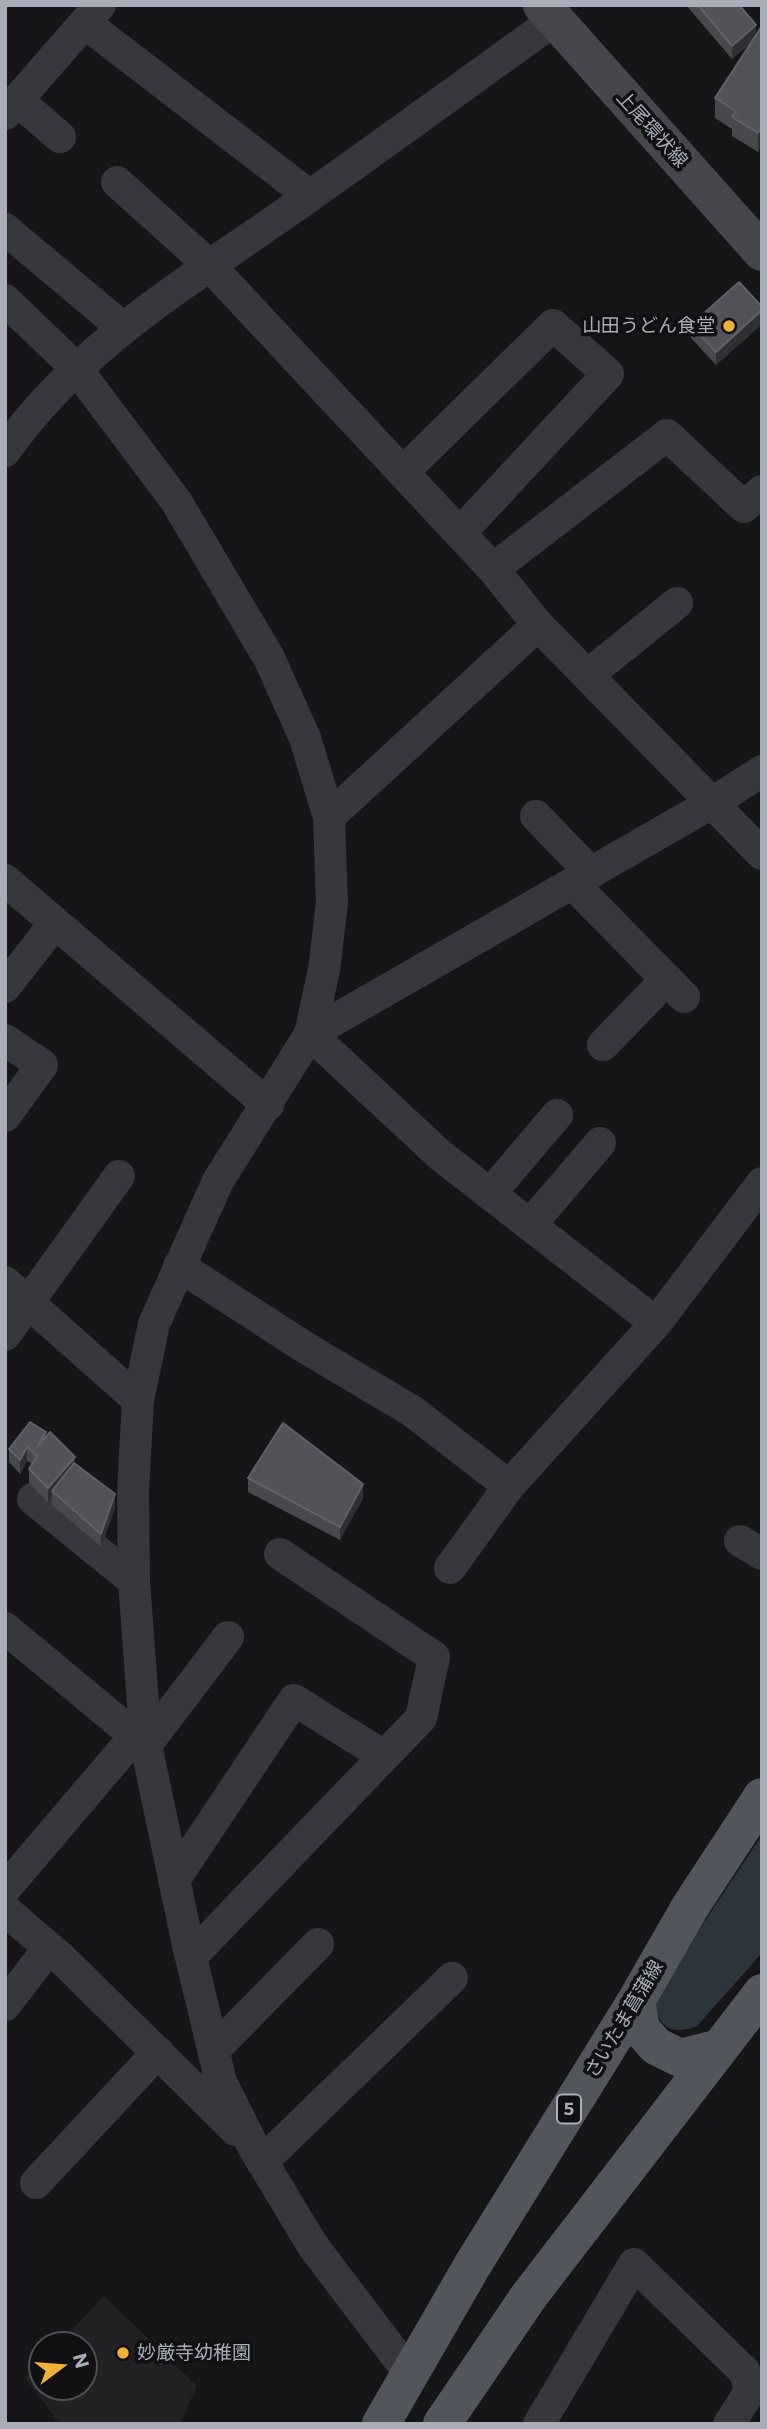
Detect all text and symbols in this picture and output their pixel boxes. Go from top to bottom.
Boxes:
street label: 上尾環状線 [612,86,692,172]
place label: 山田うどん食堂 [582,315,715,337]
marker: 山田うどん食堂 [721,318,737,334]
street label: さいたま菖蒲線 [580,1956,668,2082]
road number: 5 [557,2094,581,2124]
north arrow [28,2331,98,2401]
place label: 妙厳寺幼稚園 [137,2342,251,2364]
marker: 妙厳寺幼稚園 [115,2345,131,2361]
text: N [69,2351,95,2371]

